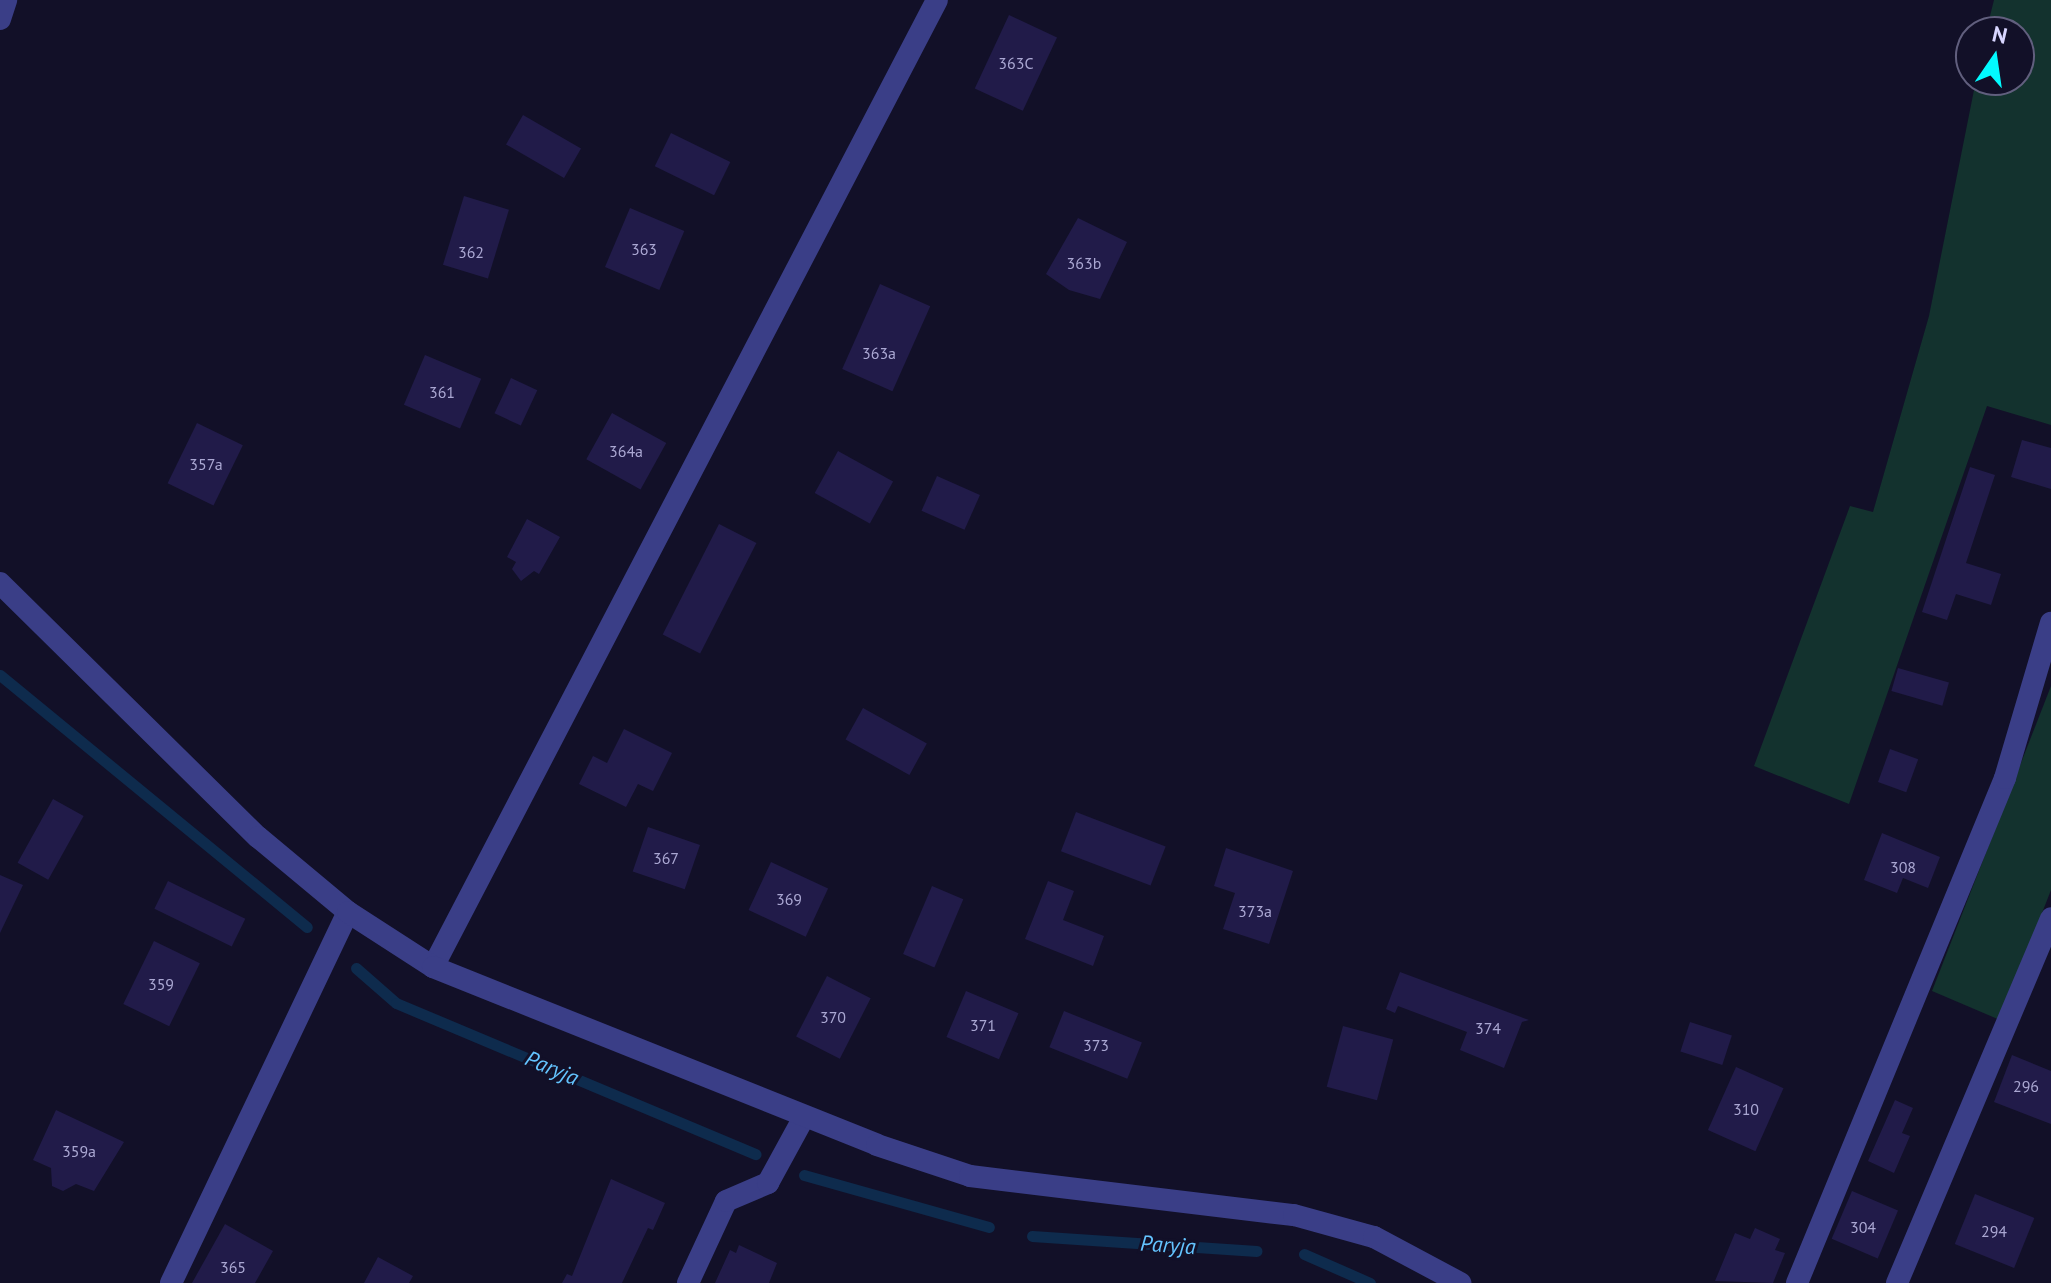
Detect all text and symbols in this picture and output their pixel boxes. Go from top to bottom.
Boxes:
north arrow [1955,16,2035,96]
text: N [1990,19,2010,50]
house number: 363C [998,53,1034,73]
house number: 363 [631,239,657,259]
house number: 362 [458,242,484,262]
house number: 363b [1067,253,1101,273]
house number: 363a [862,343,896,363]
house number: 361 [429,382,455,402]
house number: 364a [609,441,643,461]
house number: 357a [189,454,223,474]
house number: 367 [653,848,679,868]
house number: 308 [1890,857,1916,877]
house number: 369 [776,889,802,909]
house number: 373a [1238,901,1272,921]
house number: 359 [148,974,174,994]
house number: 370 [820,1007,846,1027]
house number: 371 [970,1015,996,1035]
house number: 374 [1475,1018,1501,1038]
house number: 373 [1083,1035,1109,1055]
water label: Paryja [521,1045,583,1091]
house number: 296 [2013,1076,2039,1096]
house number: 310 [1733,1099,1759,1119]
house number: 359a [62,1141,96,1161]
house number: 304 [1850,1217,1876,1237]
house number: 294 [1981,1221,2007,1241]
water label: Paryja [1139,1230,1197,1260]
house number: 365 [220,1257,246,1277]

